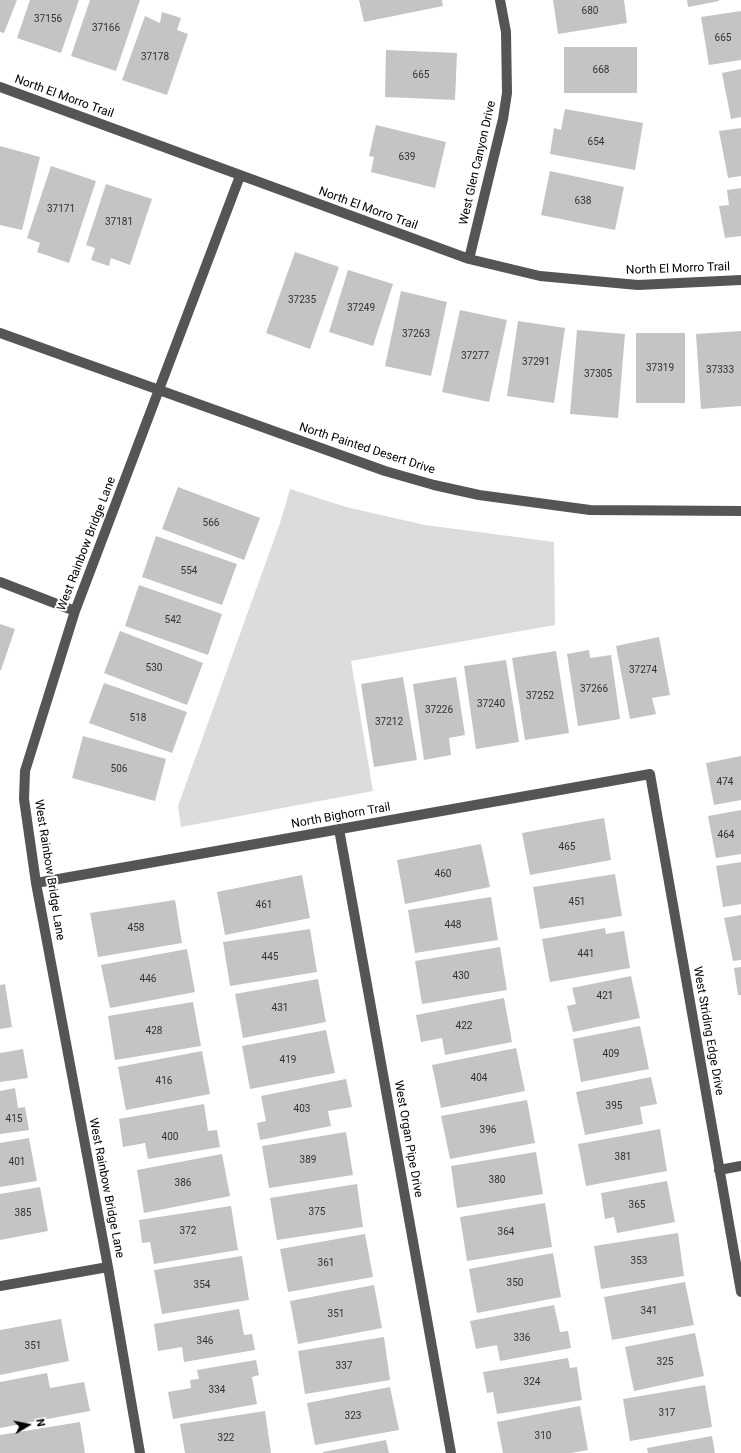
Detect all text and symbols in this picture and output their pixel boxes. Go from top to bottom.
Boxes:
house number: 680 [582,5,598,17]
house number: 37156 [34,13,62,25]
house number: 37166 [92,22,120,34]
house number: 665 [715,32,731,44]
house number: 37178 [141,51,169,63]
house number: 668 [593,64,609,76]
house number: 665 [413,69,429,81]
street label: North El Morro Trail [13,72,115,122]
street label: West Glen Canyon Drive [457,100,499,226]
house number: 654 [588,136,604,148]
house number: 639 [399,151,415,163]
street label: North El Morro Trail [317,184,419,234]
house number: 638 [575,195,591,207]
house number: 37171 [47,203,75,215]
house number: 37181 [105,216,133,228]
street label: North El Morro Trail [626,260,730,278]
house number: 37235 [288,294,316,306]
house number: 37249 [347,302,375,314]
house number: 37263 [402,328,430,340]
house number: 37277 [461,350,489,362]
house number: 37291 [522,356,550,368]
house number: 37319 [646,362,674,374]
house number: 37333 [706,364,734,376]
house number: 37305 [584,368,612,380]
street label: North Painted Desert Drive [297,420,437,478]
street label: West Rainbow Bridge Lane [55,475,119,613]
house number: 566 [203,517,219,529]
house number: 554 [181,565,197,577]
house number: 542 [165,614,181,626]
house number: 530 [146,662,162,674]
house number: 37274 [629,664,657,676]
house number: 37266 [580,683,608,695]
house number: 37252 [526,690,554,702]
house number: 37240 [477,698,505,710]
house number: 37226 [425,704,453,716]
house number: 518 [130,712,146,724]
house number: 37212 [375,716,403,728]
house number: 506 [111,763,127,775]
house number: 474 [717,776,733,788]
street label: West Rainbow Bridge Lane [31,799,67,941]
street label: North Bighorn Trail [290,800,392,832]
house number: 464 [718,829,734,841]
house number: 465 [559,841,575,853]
house number: 460 [435,868,451,880]
house number: 451 [569,896,585,908]
house number: 461 [256,899,272,911]
house number: 448 [445,919,461,931]
house number: 458 [128,922,144,934]
house number: 441 [578,948,594,960]
house number: 445 [262,951,278,963]
street label: West Striding Edge Drive [690,965,726,1097]
house number: 430 [453,970,469,982]
house number: 446 [140,973,156,985]
house number: 421 [597,990,613,1002]
house number: 431 [272,1002,288,1014]
house number: 422 [456,1020,472,1032]
house number: 428 [146,1025,162,1037]
house number: 409 [603,1048,619,1060]
house number: 419 [280,1054,296,1066]
house number: 404 [471,1072,487,1084]
house number: 416 [156,1075,172,1087]
street label: West Organ Pipe Drive [391,1079,425,1199]
house number: 395 [606,1100,622,1112]
house number: 403 [294,1103,310,1115]
house number: 415 [6,1113,22,1125]
street label: West Rainbow Bridge Lane [85,1117,127,1259]
house number: 396 [480,1124,496,1136]
house number: 400 [162,1131,178,1143]
house number: 381 [615,1151,631,1163]
house number: 389 [300,1154,316,1166]
house number: 401 [9,1156,25,1168]
house number: 380 [489,1174,505,1186]
house number: 386 [175,1177,191,1189]
house number: 365 [629,1199,645,1211]
house number: 375 [309,1206,325,1218]
house number: 385 [15,1207,31,1219]
house number: 372 [180,1225,196,1237]
house number: 364 [498,1226,514,1238]
house number: 353 [631,1255,647,1267]
house number: 361 [318,1257,334,1269]
house number: 350 [507,1277,523,1289]
house number: 354 [194,1279,210,1291]
house number: 341 [641,1305,657,1317]
house number: 351 [328,1308,344,1320]
house number: 336 [514,1332,530,1344]
house number: 346 [197,1335,213,1347]
house number: 351 [25,1340,41,1352]
house number: 325 [657,1356,673,1368]
house number: 337 [336,1360,352,1372]
house number: 324 [524,1376,540,1388]
house number: 334 [209,1384,225,1396]
north arrow [8,1405,48,1445]
house number: 317 [659,1407,675,1419]
house number: 323 [345,1410,361,1422]
text: N [33,1418,47,1428]
house number: 310 [535,1430,551,1442]
house number: 322 [218,1432,234,1444]

